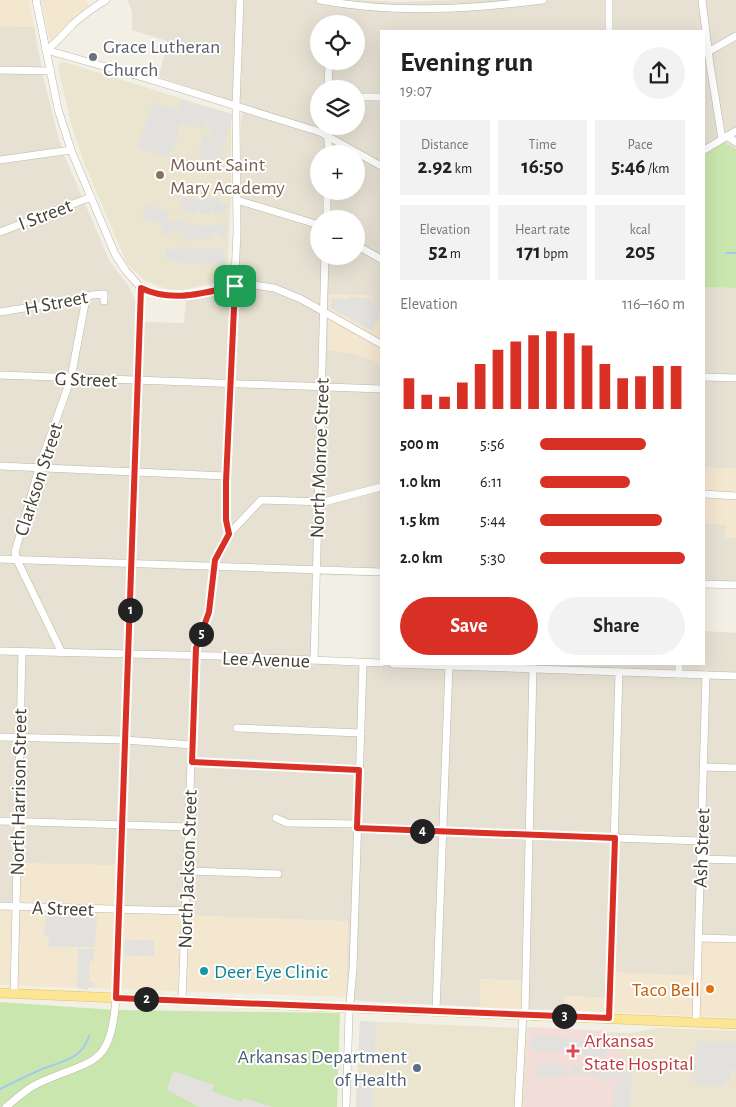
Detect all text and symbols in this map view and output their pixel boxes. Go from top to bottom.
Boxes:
map controls [310,15,365,265]
button: locate [310,15,365,70]
place label: Grace Lutheran Church [103,37,220,80]
button: share [633,47,685,99]
text: Evening run [400,49,533,77]
marker: Grace Lutheran Church [87,51,99,63]
button: layers [310,80,365,135]
text: 19:07 [400,83,432,99]
text: Distance [421,138,469,152]
text: Time [529,138,556,152]
text: Pace [628,138,653,152]
button: + [310,145,365,200]
place label: Mount Saint Mary Academy [170,155,285,198]
text: 2.92 [418,156,452,177]
text: 16:50 [521,156,564,177]
text: 5:46 [611,156,645,177]
text: km [452,162,472,176]
text: /km [645,162,669,176]
marker: Mount Saint Mary Academy [154,169,166,181]
street label: I Street [16,195,76,234]
button: − [310,210,365,265]
text: Elevation [420,223,470,237]
text: Heart rate [515,223,570,237]
text: kcal [629,223,651,237]
text: 52 [429,241,448,262]
text: 171 [517,241,541,262]
text: 205 [625,241,655,262]
text: m [448,247,461,261]
text: bpm [541,247,568,261]
pin [214,265,256,307]
icon: arrive [221,272,249,300]
street label: H Street [23,287,90,319]
text: Elevation [400,296,458,312]
text: 116–160 m [622,296,685,312]
street label: G Street [54,369,118,391]
street label: North Monroe Street [307,377,333,539]
street label: Clarkson Street [11,420,67,538]
text: 500 m [400,436,439,452]
text: 5:56 [480,436,505,452]
text: 1.0 km [400,474,441,490]
text: 6:11 [480,474,502,490]
text: 1.5 km [400,512,440,528]
text: 5:44 [480,512,506,528]
text: 2.0 km [400,550,443,566]
text: 5:30 [480,550,505,566]
button: Save [400,597,538,655]
button: Share [548,597,685,655]
pin: 1 [118,598,142,622]
text: 1 [128,603,133,617]
pin: 5 [188,622,214,646]
text: 5 [198,627,205,641]
street label: Lee Avenue [222,648,310,672]
street label: North Harrison Street [8,708,30,876]
street label: North Jackson Street [175,789,201,949]
street label: Ash Street [691,807,713,888]
pin: 4 [410,818,434,844]
text: 4 [419,824,426,838]
street label: A Street [32,898,95,920]
place label: Deer Eye Clinic [214,962,328,982]
marker: Deer Eye Clinic [198,965,210,977]
place label: Taco Bell [632,980,700,1000]
marker: Taco Bell [704,983,716,995]
pin: 2 [134,986,158,1012]
text: 2 [143,992,150,1006]
pin: 3 [552,1004,576,1028]
text: 3 [561,1009,568,1023]
place label: Arkansas State Hospital [584,1031,694,1074]
marker: Arkansas State Hospital [566,1044,580,1058]
place label: Arkansas Department of Health [238,1047,408,1090]
marker: Arkansas Department of Health [411,1062,423,1074]

